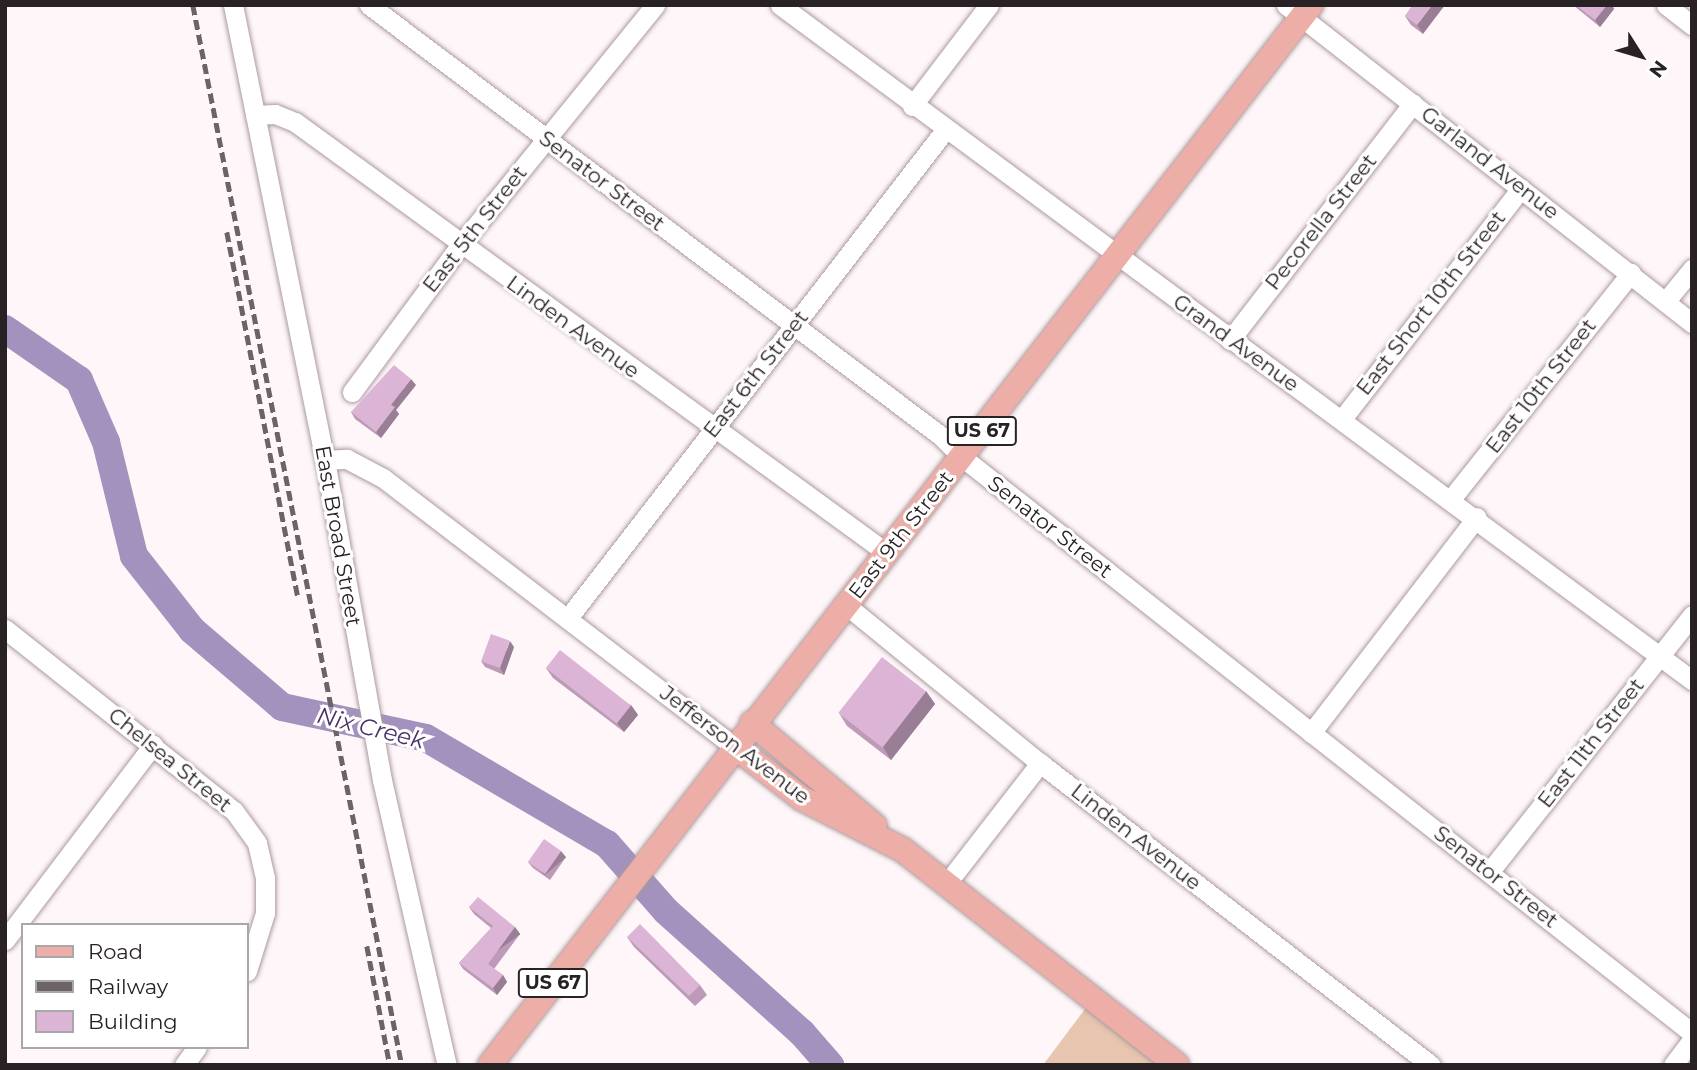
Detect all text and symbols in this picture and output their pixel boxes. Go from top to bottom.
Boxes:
north arrow [1606,21,1676,91]
text: N [1644,56,1672,82]
street label: Garland Avenue [1416,101,1564,225]
street label: Senator Street [534,126,670,236]
street label: Pecorella Street [1260,149,1382,295]
street label: East 5th Street [418,161,532,297]
street label: East Short 10th Street [1351,206,1511,400]
street label: Linden Avenue [502,270,644,384]
street label: Grand Avenue [1168,289,1304,397]
street label: East 6th Street [698,305,814,443]
street label: East 10th Street [1481,314,1601,458]
road number: US 67 [945,416,1019,446]
street label: East Broad Street [310,444,366,628]
street label: East 9th Street [843,466,959,604]
street label: Senator Street [983,471,1117,583]
street label: East 11th Street [1533,673,1649,813]
street label: Jefferson Avenue [655,681,815,809]
water label: Nix Creek [314,701,428,755]
street label: Chelsea Street [103,703,237,817]
street label: Linden Avenue [1066,778,1206,896]
street label: Senator Street [1429,821,1563,933]
legend [21,923,248,1049]
text: Road [88,939,143,964]
road number: US 67 [516,967,590,998]
text: Railway [88,974,168,999]
text: Building [88,1009,178,1034]

